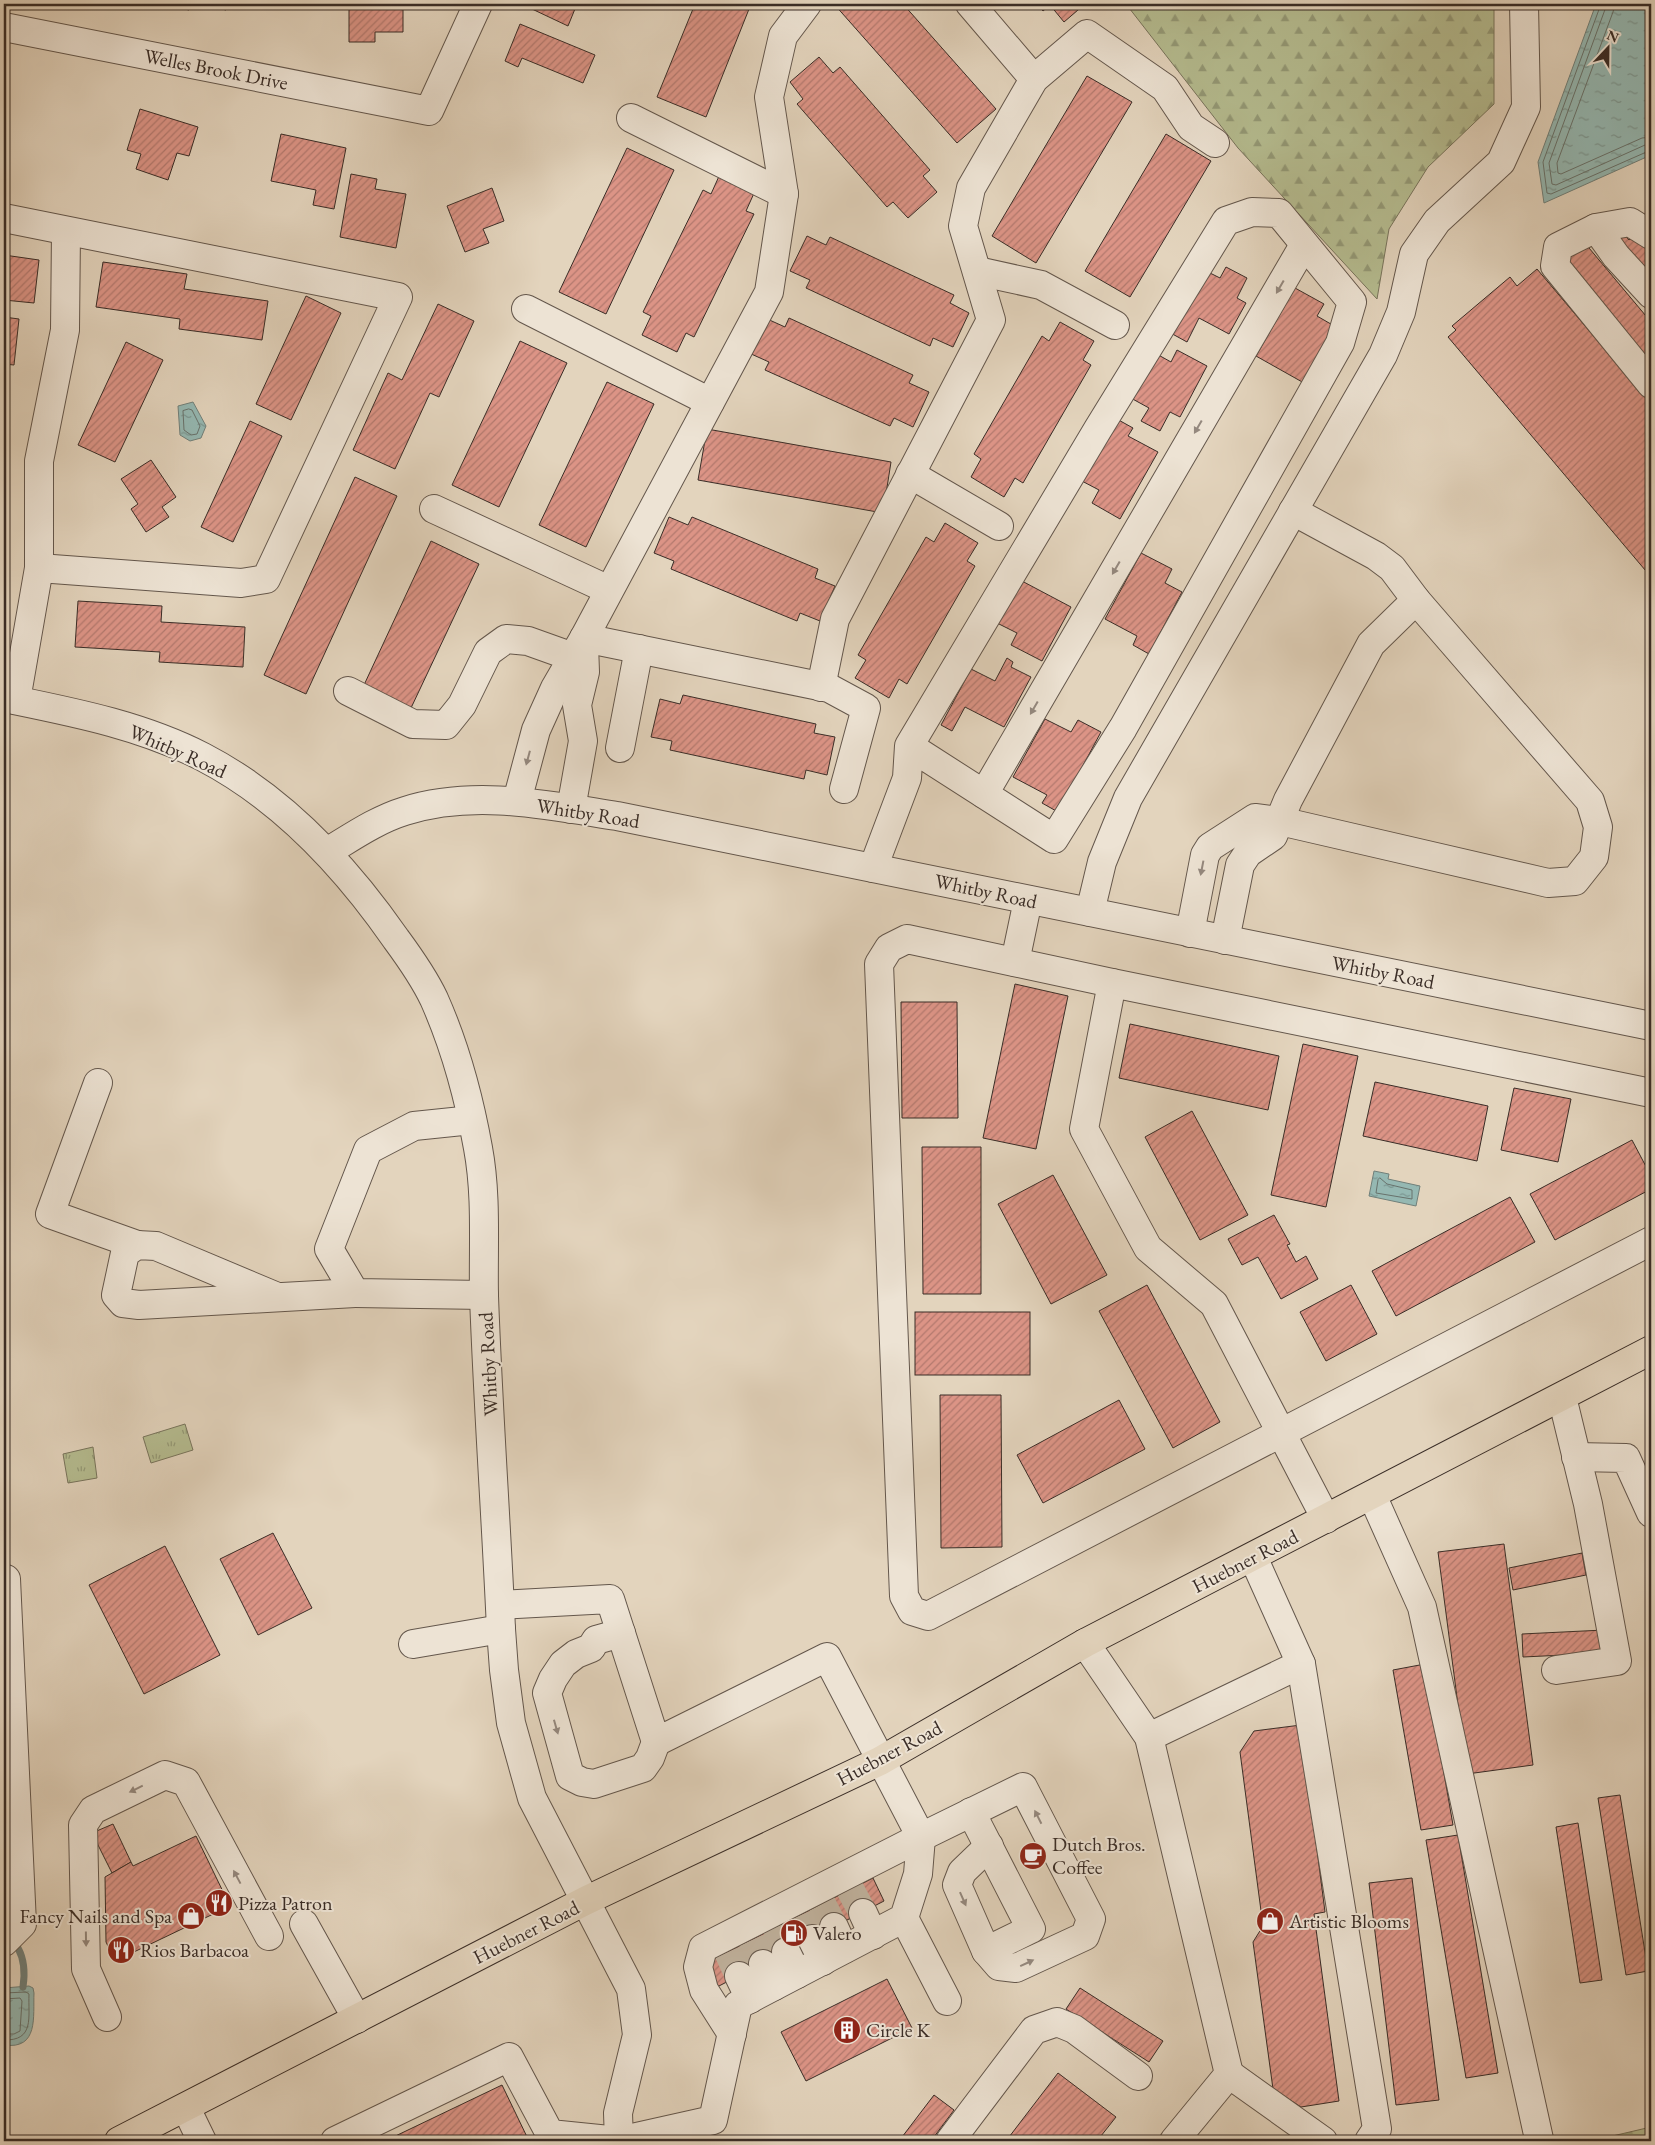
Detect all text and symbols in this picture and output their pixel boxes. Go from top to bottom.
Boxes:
north arrow [1582,22,1632,72]
text: N [1604,25,1622,47]
street label: Welles Brook Drive [142,42,290,96]
one-way arrow [1275,280,1284,293]
one-way arrow [1193,421,1202,434]
one-way arrow [1111,561,1120,574]
one-way arrow [1030,701,1038,715]
street label: Whitby Road [125,718,232,784]
one-way arrow [524,750,532,765]
street label: Whitby Road [534,792,642,834]
one-way arrow [1198,861,1206,877]
street label: Whitby Road [932,867,1041,915]
street label: Whitby Road [1329,949,1437,995]
street label: Whitby Road [472,1310,504,1417]
street label: Huebner Road [1188,1523,1303,1599]
street label: Huebner Road [832,1714,947,1792]
one-way arrow [553,1719,561,1734]
one-way arrow [129,1785,143,1793]
one-way arrow [1034,1809,1042,1824]
place label: Dutch Bros. Coffee [1052,1831,1146,1880]
cafe icon: Dutch Bros. Coffee [1018,1841,1048,1871]
one-way arrow [233,1870,242,1884]
restaurant icon: Pizza Patron [204,1888,234,1918]
place label: Pizza Patron [238,1890,333,1916]
one-way arrow [960,1892,968,1906]
street label: Huebner Road [469,1894,584,1970]
shop icon: Fancy Nails and Spa [176,1901,206,1931]
place label: Fancy Nails and Spa [19,1903,172,1929]
shop icon: Artistic Blooms [1255,1906,1285,1936]
place label: Artistic Blooms [1288,1908,1409,1934]
fuel station icon: Valero [779,1918,809,1948]
place label: Valero [813,1920,862,1946]
one-way arrow [82,1932,90,1948]
restaurant icon: Rios Barbacoa [106,1935,136,1965]
place label: Rios Barbacoa [140,1937,249,1963]
one-way arrow [1020,1959,1034,1967]
building icon: Circle K [832,2015,862,2045]
place label: Circle K [866,2017,931,2043]

